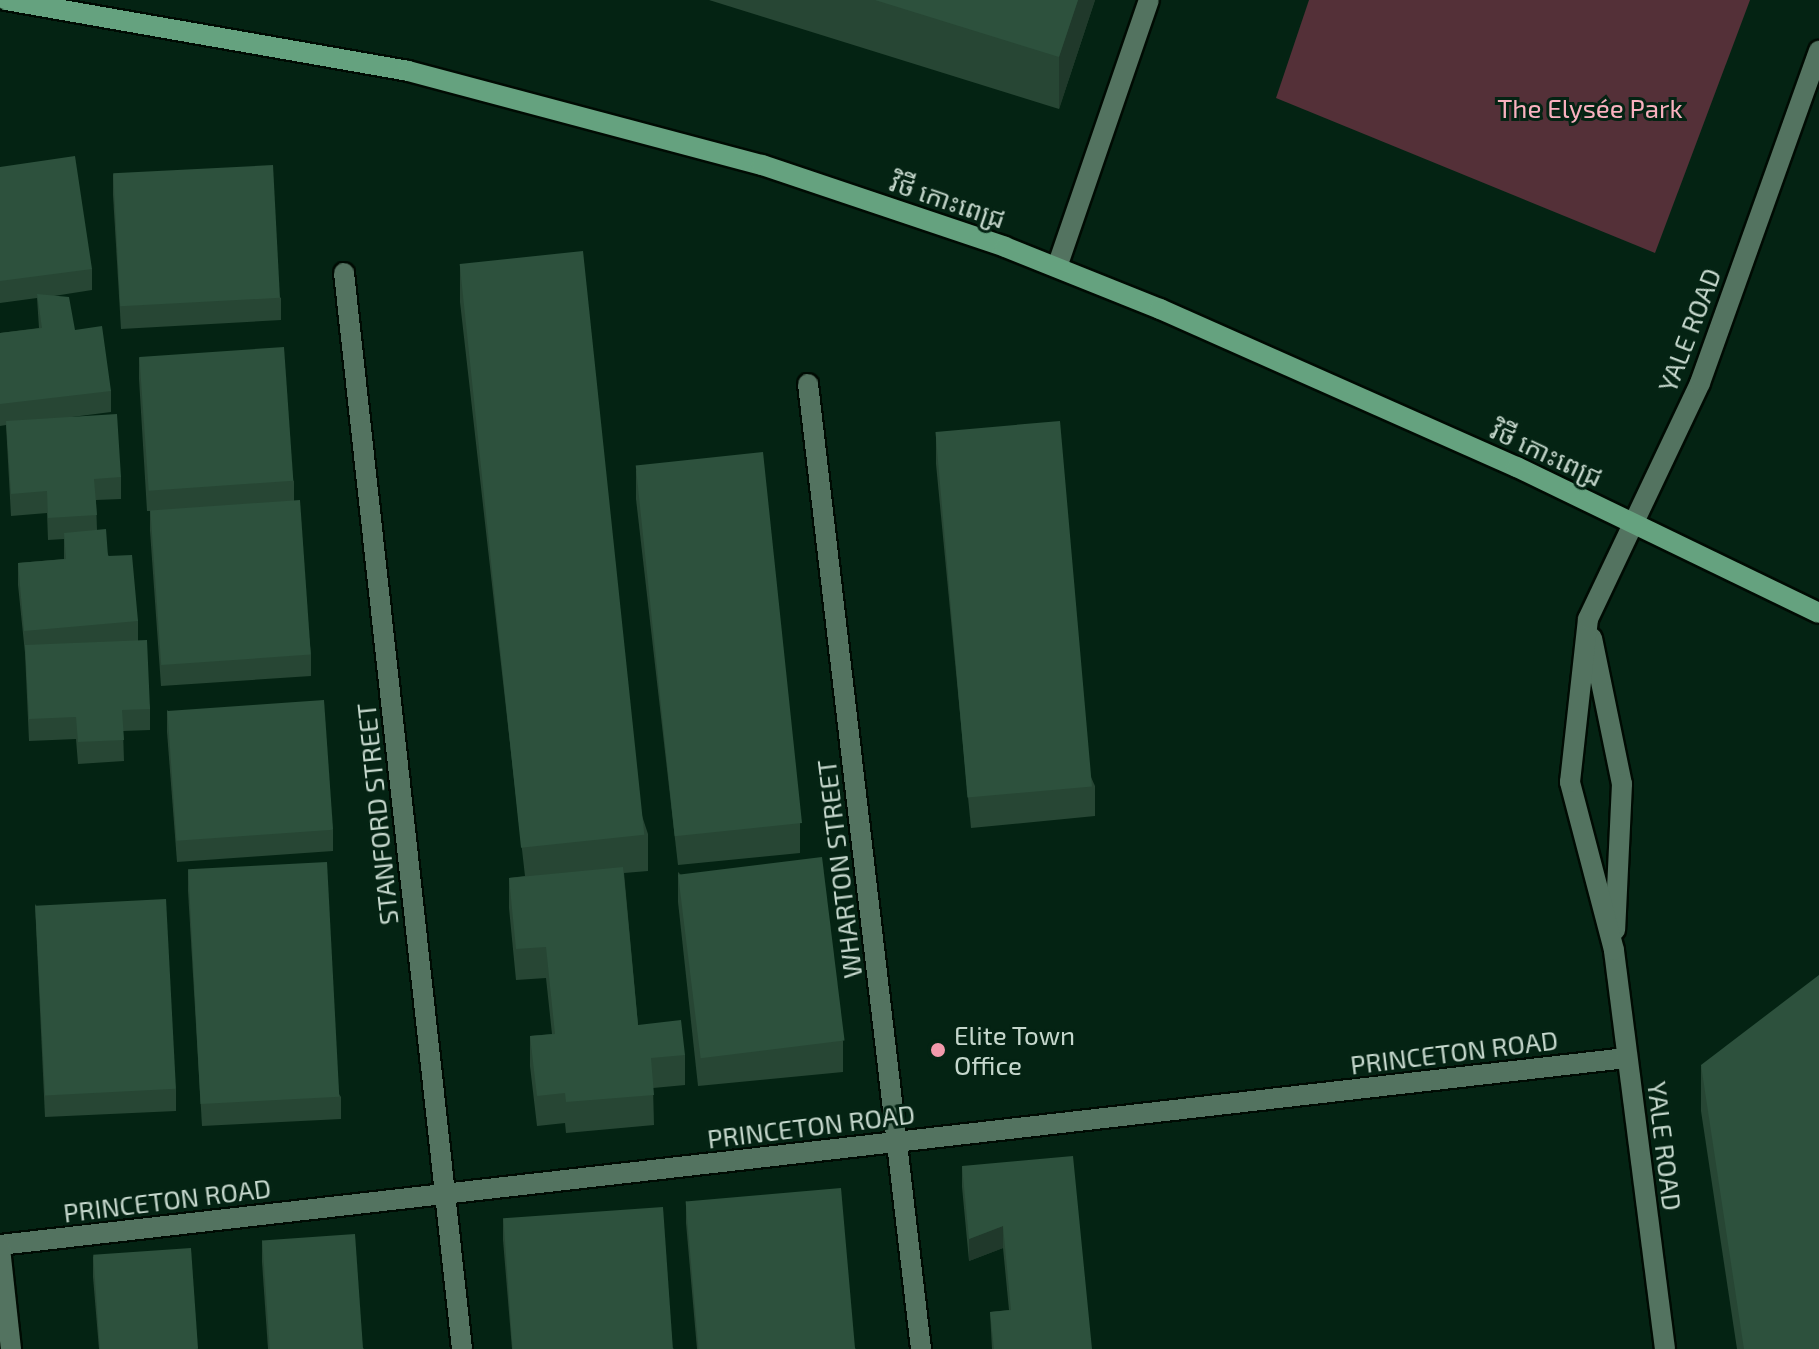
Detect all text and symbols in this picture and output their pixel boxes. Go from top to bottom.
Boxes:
park label: The Elysée Park [1497,92,1683,124]
street label: វិថី កោះពេជ្រ [886,166,1010,234]
street label: YALE ROAD [1651,264,1727,396]
street label: វិថី កោះពេជ្រ [1486,413,1608,493]
street label: STANFORD STREET [350,701,404,927]
street label: WHARTON STREET [810,758,868,980]
place label: Elite Town Office [954,1019,1076,1080]
street label: PRINCETON ROAD [1348,1024,1560,1080]
marker: Elite Town Office [929,1041,947,1059]
street label: YALE ROAD [1642,1080,1688,1212]
street label: PRINCETON ROAD [705,1098,917,1154]
street label: PRINCETON ROAD [61,1172,273,1228]

